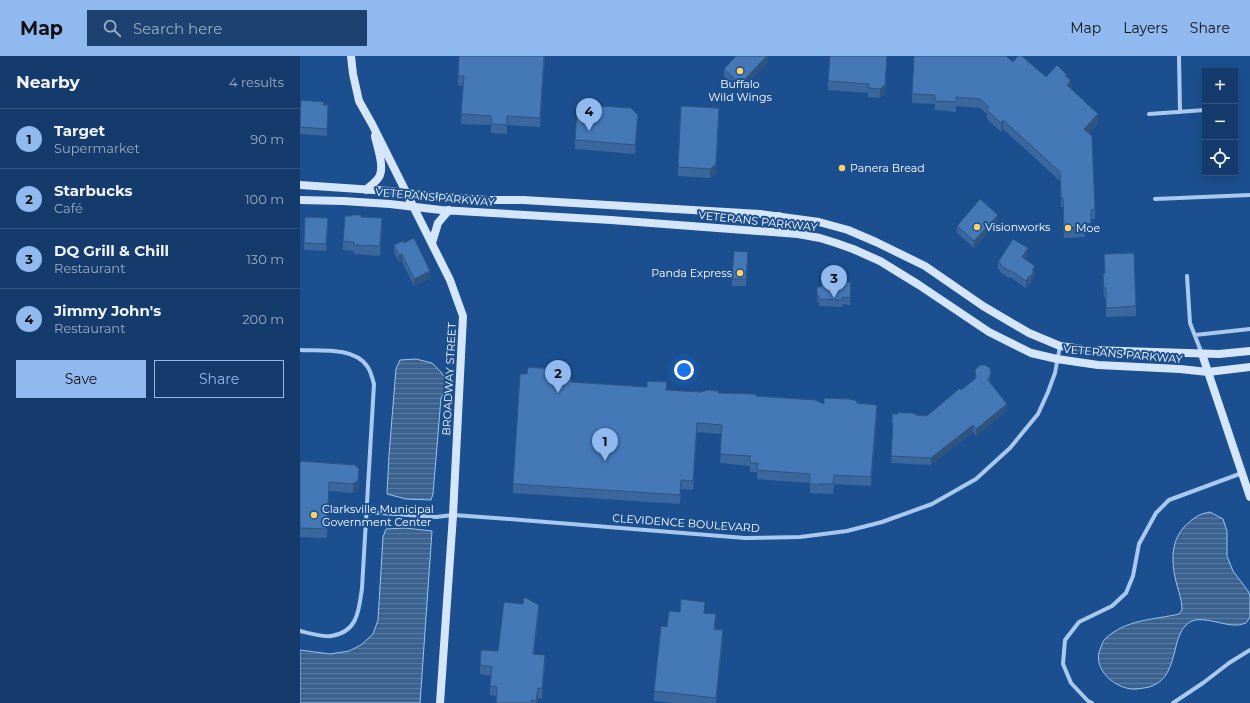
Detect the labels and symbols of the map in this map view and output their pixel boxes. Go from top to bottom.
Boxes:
marker: Buffalo Wild Wings [735,66,745,76]
place label: Buffalo Wild Wings [708,77,772,104]
pin: 4 [576,98,602,131]
place label: Panera Bread [850,161,925,175]
marker: Panera Bread [837,163,847,173]
street label: VETERANS PARKWAY [375,185,495,209]
street label: VETERANS PARKWAY [698,208,818,234]
place label: Visionworks [985,220,1051,234]
place label: Moe [1076,221,1100,235]
marker: Visionworks [972,222,982,232]
marker: Moe [1063,223,1073,233]
pin: 3 [821,265,847,298]
place label: Panda Express [651,266,733,280]
marker: Panda Express [735,268,745,278]
street label: BROADWAY STREET [439,321,459,436]
street label: VETERANS PARKWAY [1063,342,1183,366]
pin: 2 [545,360,571,393]
your location [674,360,694,380]
pin: 1 [592,428,618,461]
place label: Clarksville Municipal Government Center [322,502,434,529]
marker: Clarksville Municipal Government Center [309,510,319,520]
street label: CLEVIDENCE BOULEVARD [612,511,760,535]

